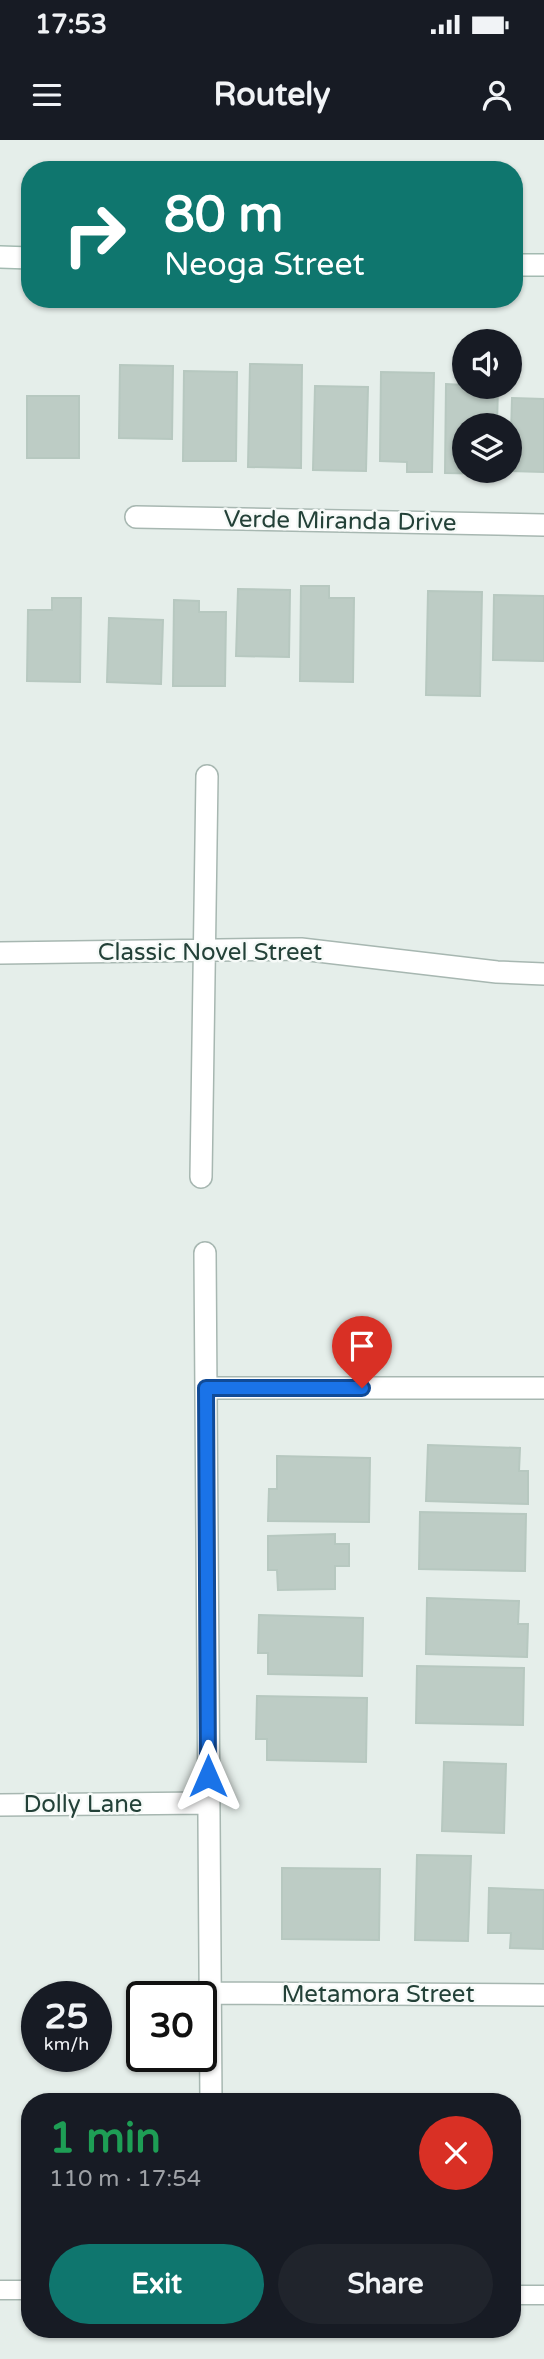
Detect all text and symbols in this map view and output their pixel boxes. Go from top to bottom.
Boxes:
text: 17:53 [35,9,107,40]
icon: menu [28,76,66,114]
text: Routely [214,76,331,114]
icon: person [478,76,516,114]
text: 80 m [164,186,283,245]
icon: right [49,189,140,280]
text: Neoga Street [164,246,365,284]
map controls [452,329,522,483]
button: sound [452,329,522,399]
button: layers [452,413,522,483]
street label: Verde Miranda Drive [223,504,457,538]
street label: Classic Novel Street [98,938,322,967]
pin [332,1316,392,1388]
icon: arrive [343,1327,381,1365]
position arrow [171,1739,245,1813]
street label: Dolly Lane [24,1790,142,1819]
street label: Metamora Street [281,1980,475,2009]
speed limit sign: 30 [126,1981,217,2072]
text: 25 [45,1996,88,2038]
text: km/h [44,2033,89,2055]
text: 1 min [49,2113,161,2164]
button: close [419,2116,493,2190]
text: 110 m · 17:54 [49,2165,201,2193]
button: Exit [49,2244,264,2324]
button: Share [278,2244,493,2324]

